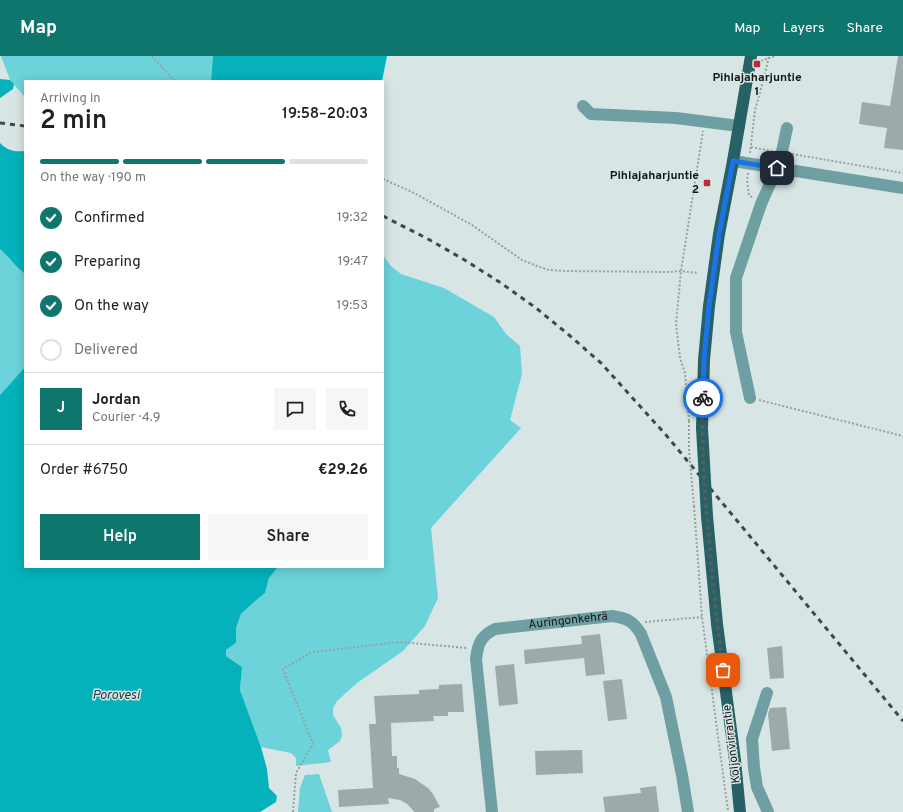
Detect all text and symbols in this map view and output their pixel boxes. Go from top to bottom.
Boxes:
text: Map [20,16,57,40]
text: Map [734,20,760,37]
text: Layers [782,20,824,37]
text: Share [846,20,883,37]
marker: Pihlajaharjuntie 1 [752,59,762,69]
place label: Pihlajaharjuntie 1 [712,70,802,100]
text: Arriving in [40,91,101,107]
text: 2 min [40,105,107,138]
text: 19:58–20:03 [282,105,368,124]
pin [760,151,794,185]
icon: home [766,157,788,179]
place label: Pihlajaharjuntie 2 [610,168,699,198]
text: On the way · 190 m [40,170,146,186]
marker: Pihlajaharjuntie 2 [702,178,712,188]
icon: check [40,207,62,229]
text: Confirmed [74,209,145,228]
text: 19:32 [337,210,368,226]
icon: check [40,251,62,273]
text: Preparing [74,253,141,272]
text: 19:47 [338,254,368,270]
icon: check [40,295,62,317]
text: On the way [74,297,149,316]
text: 19:53 [337,298,368,314]
text: Delivered [74,341,138,360]
courier [683,378,723,418]
icon: bike [692,387,714,409]
button: chat [274,388,316,430]
button: phone [326,388,368,430]
text: Jordan [92,391,141,410]
text: J [57,399,65,418]
text: Courier · 4.9 [92,410,160,426]
text: Order #6750 [40,461,128,480]
text: €29.26 [318,461,368,480]
button: Help [40,514,200,560]
button: Share [208,514,368,560]
street label: Auringonkehrä [528,609,609,633]
pin [706,653,740,687]
icon: bag [712,659,734,681]
water label: Porovesi [92,688,140,704]
street label: Koljonvirrantie [719,704,745,784]

